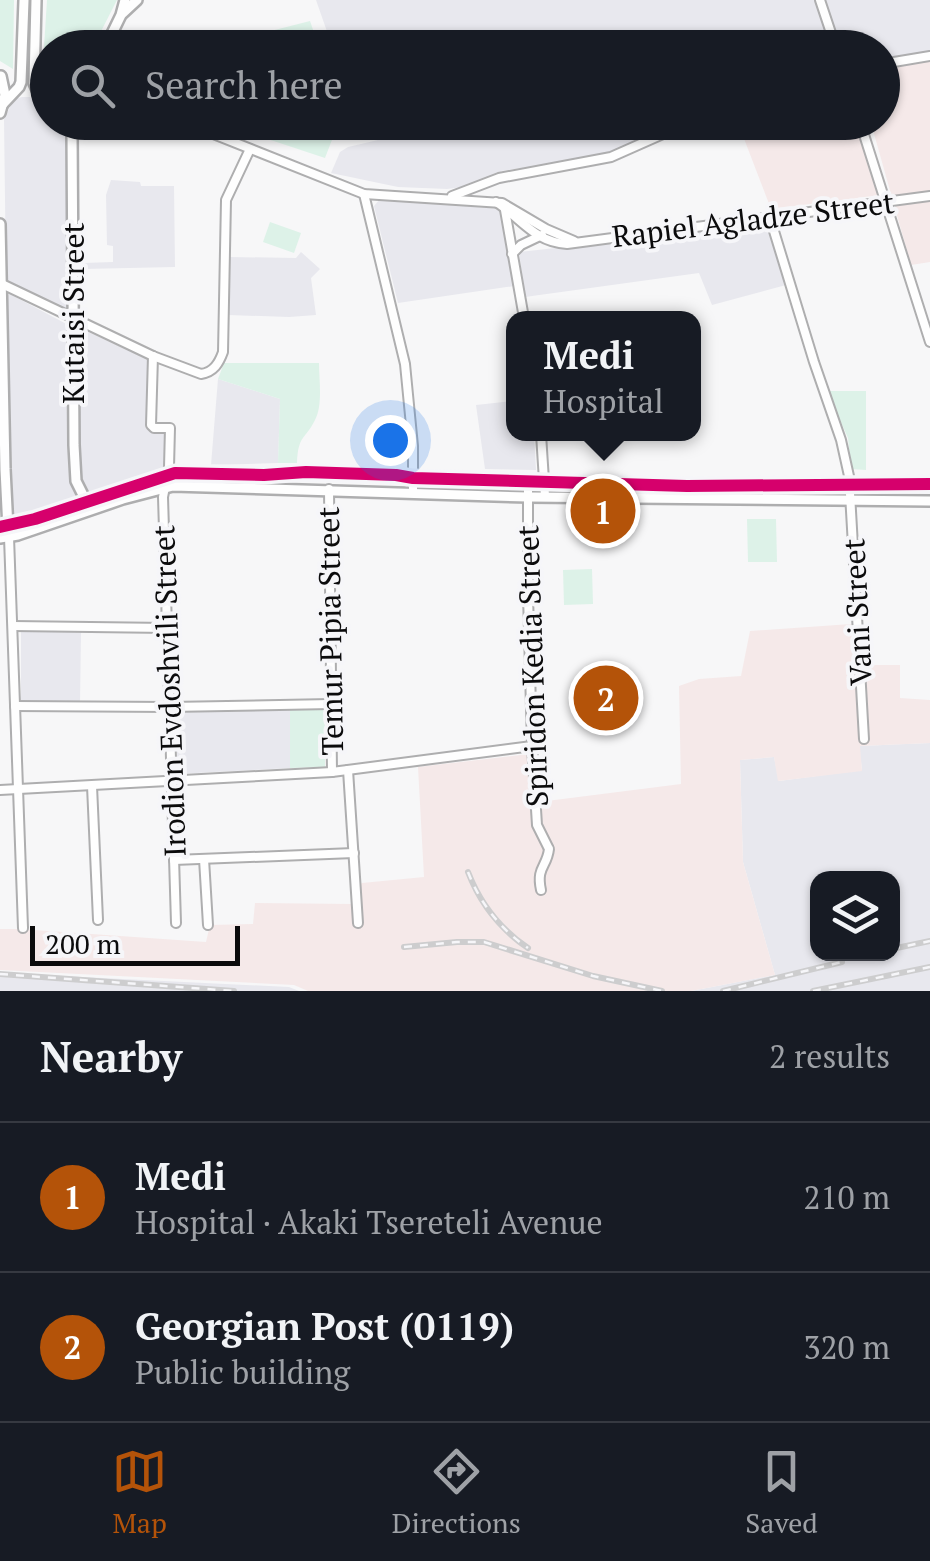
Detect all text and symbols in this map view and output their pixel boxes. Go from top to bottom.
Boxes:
search box [30,30,900,140]
icon: search [65,58,120,113]
text: Search here [145,60,343,110]
street label: Rapiel Agladze Street [610,182,896,256]
street label: Kutaisi Street [53,222,93,404]
popup [506,311,701,441]
text: Medi [543,330,634,380]
text: Hospital [543,380,664,422]
your location [365,415,416,466]
pin: 1 [570,474,636,548]
street label: Temur Pipia Street [308,506,352,756]
street label: Irodion Evdoshvili Street [143,524,195,858]
street label: Spiridon Kedia Street [507,524,557,808]
street label: Vani Street [833,537,881,687]
pin: 2 [574,660,638,736]
map controls [810,871,900,961]
button: layers [810,871,900,961]
scale bar [30,921,240,966]
text: 200 m [45,925,121,962]
text: Nearby [40,1028,182,1084]
text: 2 results [769,1035,890,1077]
text: Medi [135,1151,226,1201]
text: 1 [63,1176,82,1218]
text: 210 m [803,1176,890,1218]
text: Hospital · Akaki Tsereteli Avenue [135,1201,603,1243]
text: Georgian Post (0119) [135,1301,514,1351]
text: 2 [63,1326,82,1368]
text: 320 m [803,1326,890,1368]
text: Public building [135,1351,350,1393]
tab: Map [112,1444,167,1541]
tab: Directions [392,1444,521,1541]
tab: Saved [745,1444,818,1541]

